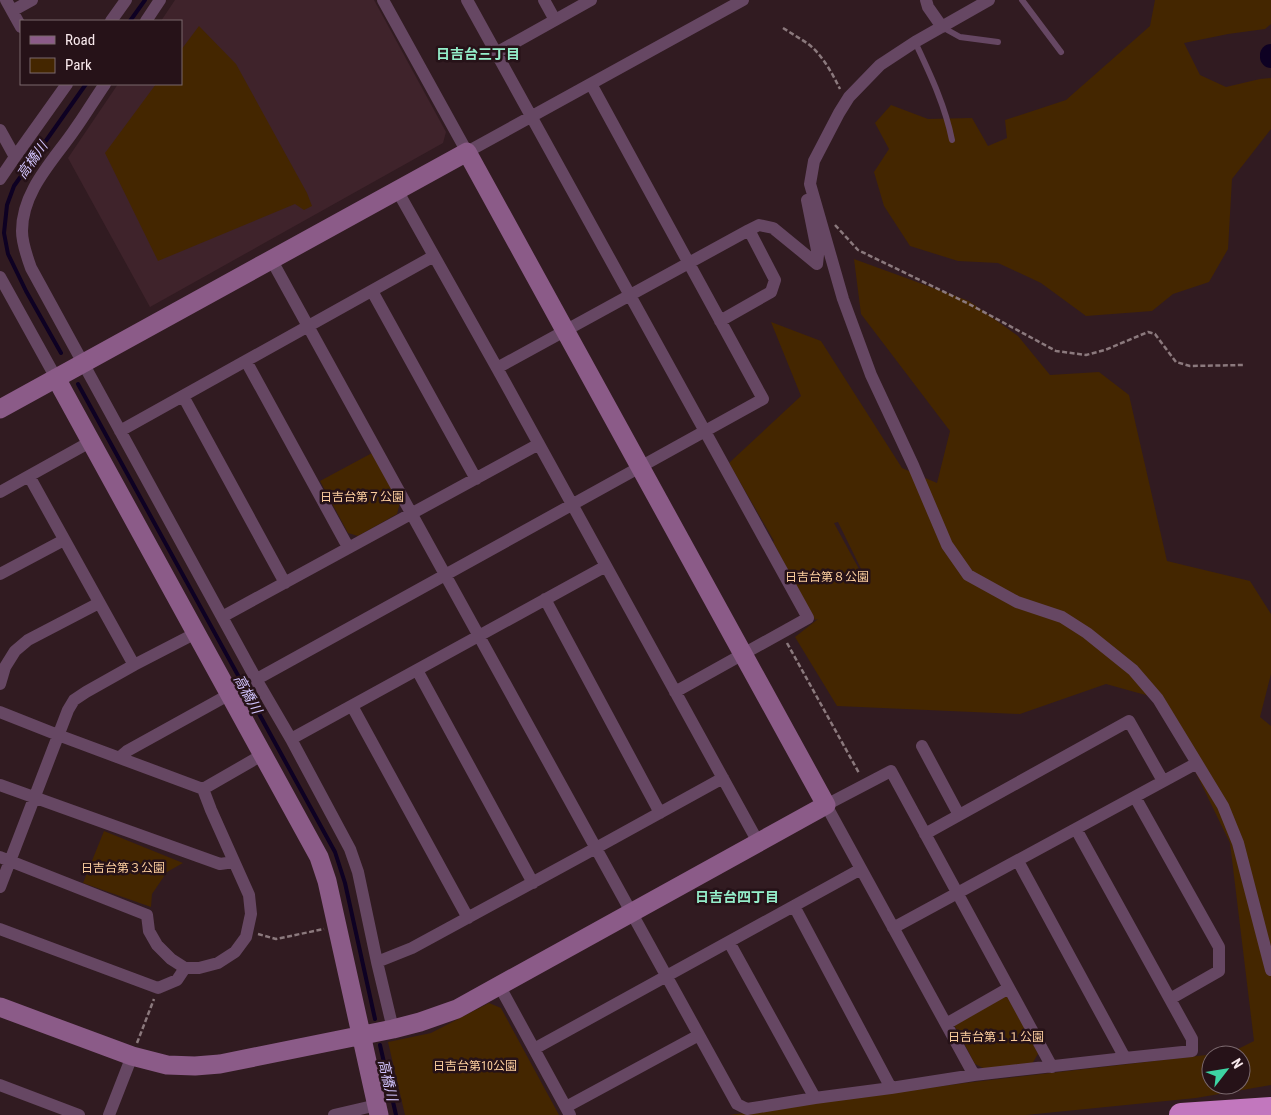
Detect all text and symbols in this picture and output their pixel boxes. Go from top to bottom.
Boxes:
legend [20,20,182,85]
text: Road [65,31,95,49]
district label: 日吉台三丁目 [436,46,520,62]
text: Park [65,56,92,74]
water label: 高橋川 [13,137,52,182]
park label: 日吉台第７公園 [320,490,404,504]
park label: 日吉台第８公園 [785,570,869,584]
water label: 高橋川 [231,672,266,718]
park label: 日吉台第３公園 [81,861,165,875]
district label: 日吉台四丁目 [695,889,779,905]
park label: 日吉台第１１公園 [948,1030,1044,1044]
north arrow [1201,1045,1251,1095]
text: N [1228,1056,1246,1071]
water label: 高橋川 [375,1058,401,1104]
park label: 日吉台第10公園 [433,1059,517,1073]

